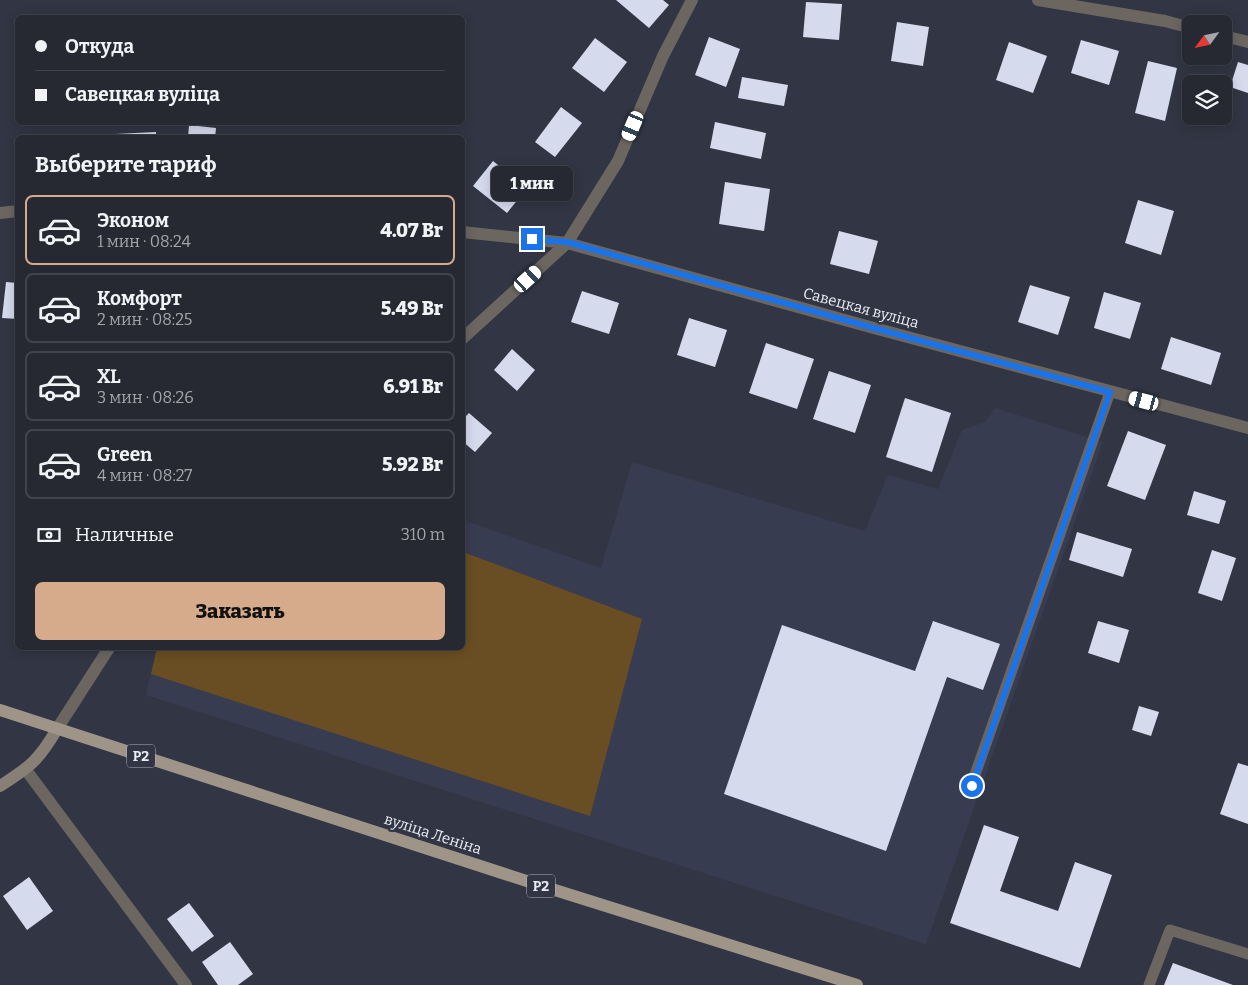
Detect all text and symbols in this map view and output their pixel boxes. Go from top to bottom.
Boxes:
north arrow [1182,15,1232,65]
map controls [1182,15,1232,125]
text: Откуда [65,35,134,58]
button: layers [1182,75,1232,125]
text: Савецкая вуліца [65,83,220,106]
car [620,109,645,143]
text: Выберите тариф [35,151,216,178]
callout: 1 мин [491,166,573,202]
text: 1 мин [510,174,554,193]
icon: car [37,208,82,253]
text: Эконом [97,209,169,232]
text: 4.07 Br [380,219,443,242]
route end [521,228,543,250]
text: 1 мин · 08:24 [97,232,191,251]
car [511,263,544,295]
street label: Савецкая вуліца [801,284,921,332]
icon: car [37,286,82,331]
text: Комфорт [97,287,182,310]
text: 5.49 Br [381,297,443,320]
text: 2 мин · 08:25 [97,310,192,329]
icon: car [37,364,82,409]
text: XL [97,365,121,388]
text: 6.91 Br [383,375,443,398]
text: 3 мин · 08:26 [97,388,194,407]
car [1127,390,1160,412]
icon: car [37,442,82,487]
text: Green [97,443,152,466]
text: 5.92 Br [382,453,443,476]
text: 4 мин · 08:27 [97,466,192,485]
icon: cash [35,521,63,549]
text: Наличные [75,523,174,546]
text: 310 m [401,525,445,544]
button: Заказать [35,582,445,640]
road number: Р2 [127,744,155,768]
route start [961,775,983,797]
street label: вуліца Леніна [382,810,484,858]
road number: Р2 [527,874,555,898]

